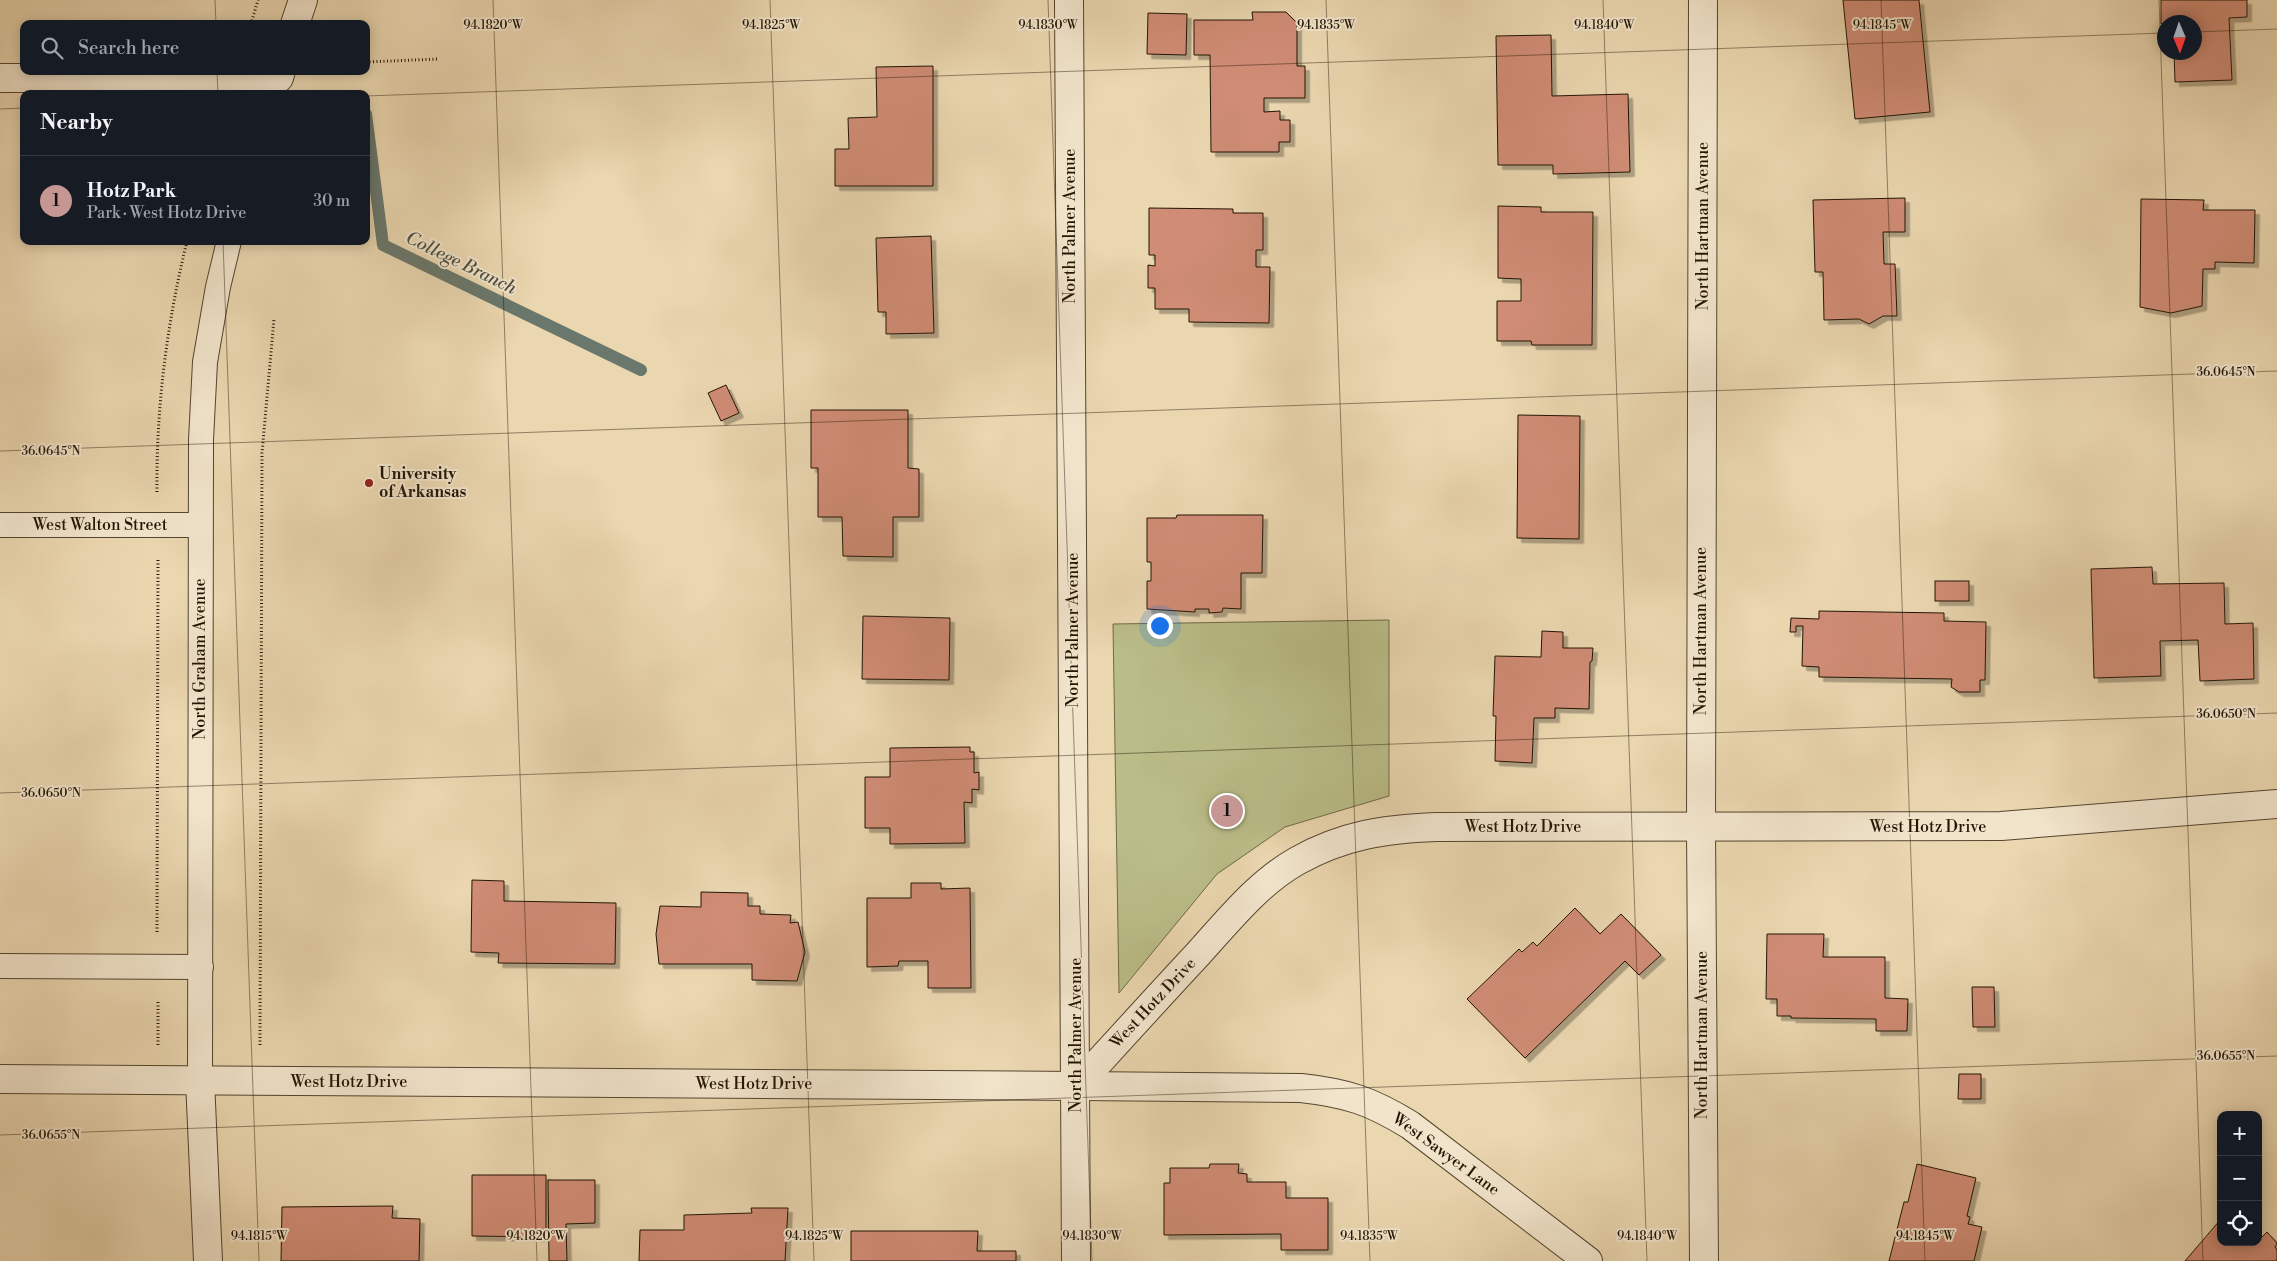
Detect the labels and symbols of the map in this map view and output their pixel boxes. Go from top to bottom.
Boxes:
north arrow [2157,15,2202,60]
text: 94.1820°W [463,18,524,33]
text: 94.1825°W [742,18,801,33]
text: 94.1830°W [1018,18,1079,33]
text: 94.1835°W [1297,18,1356,33]
text: 94.1840°W [1574,18,1635,33]
text: 94.1845°W [1853,18,1912,33]
street label: North Hartman Avenue [1693,142,1713,310]
street label: North Palmer Avenue [1060,149,1080,303]
water label: College Branch [402,226,521,300]
text: 36.0645°N [2196,365,2256,380]
text: 36.0645°N [21,444,81,459]
place label: University of Arkansas [379,464,467,502]
marker: University of Arkansas [363,477,375,489]
street label: West Walton Street [32,515,168,535]
street label: North Hartman Avenue [1691,547,1711,715]
street label: North Palmer Avenue [1063,553,1083,707]
street label: North Graham Avenue [190,578,210,740]
your location [1147,613,1173,639]
text: 36.0650°N [2196,707,2256,722]
text: 36.0650°N [21,786,81,801]
pin: 1 [1211,792,1243,830]
street label: West Hotz Drive [1464,817,1581,837]
street label: West Hotz Drive [1869,817,1986,837]
street label: North Hartman Avenue [1692,951,1712,1119]
street label: West Hotz Drive [1105,953,1200,1053]
street label: North Palmer Avenue [1066,958,1086,1112]
text: 36.0655°N [2197,1049,2255,1064]
street label: West Hotz Drive [290,1072,407,1092]
street label: West Hotz Drive [695,1074,812,1094]
street label: West Sawyer Lane [1388,1108,1504,1200]
text: 36.0655°N [22,1128,80,1143]
text: 94.1815°W [231,1229,288,1244]
text: 94.1820°W [506,1229,567,1244]
text: 94.1825°W [785,1229,844,1244]
text: 94.1830°W [1062,1229,1123,1244]
text: 94.1835°W [1340,1229,1399,1244]
text: 94.1840°W [1617,1229,1678,1244]
text: 94.1845°W [1896,1229,1955,1244]

